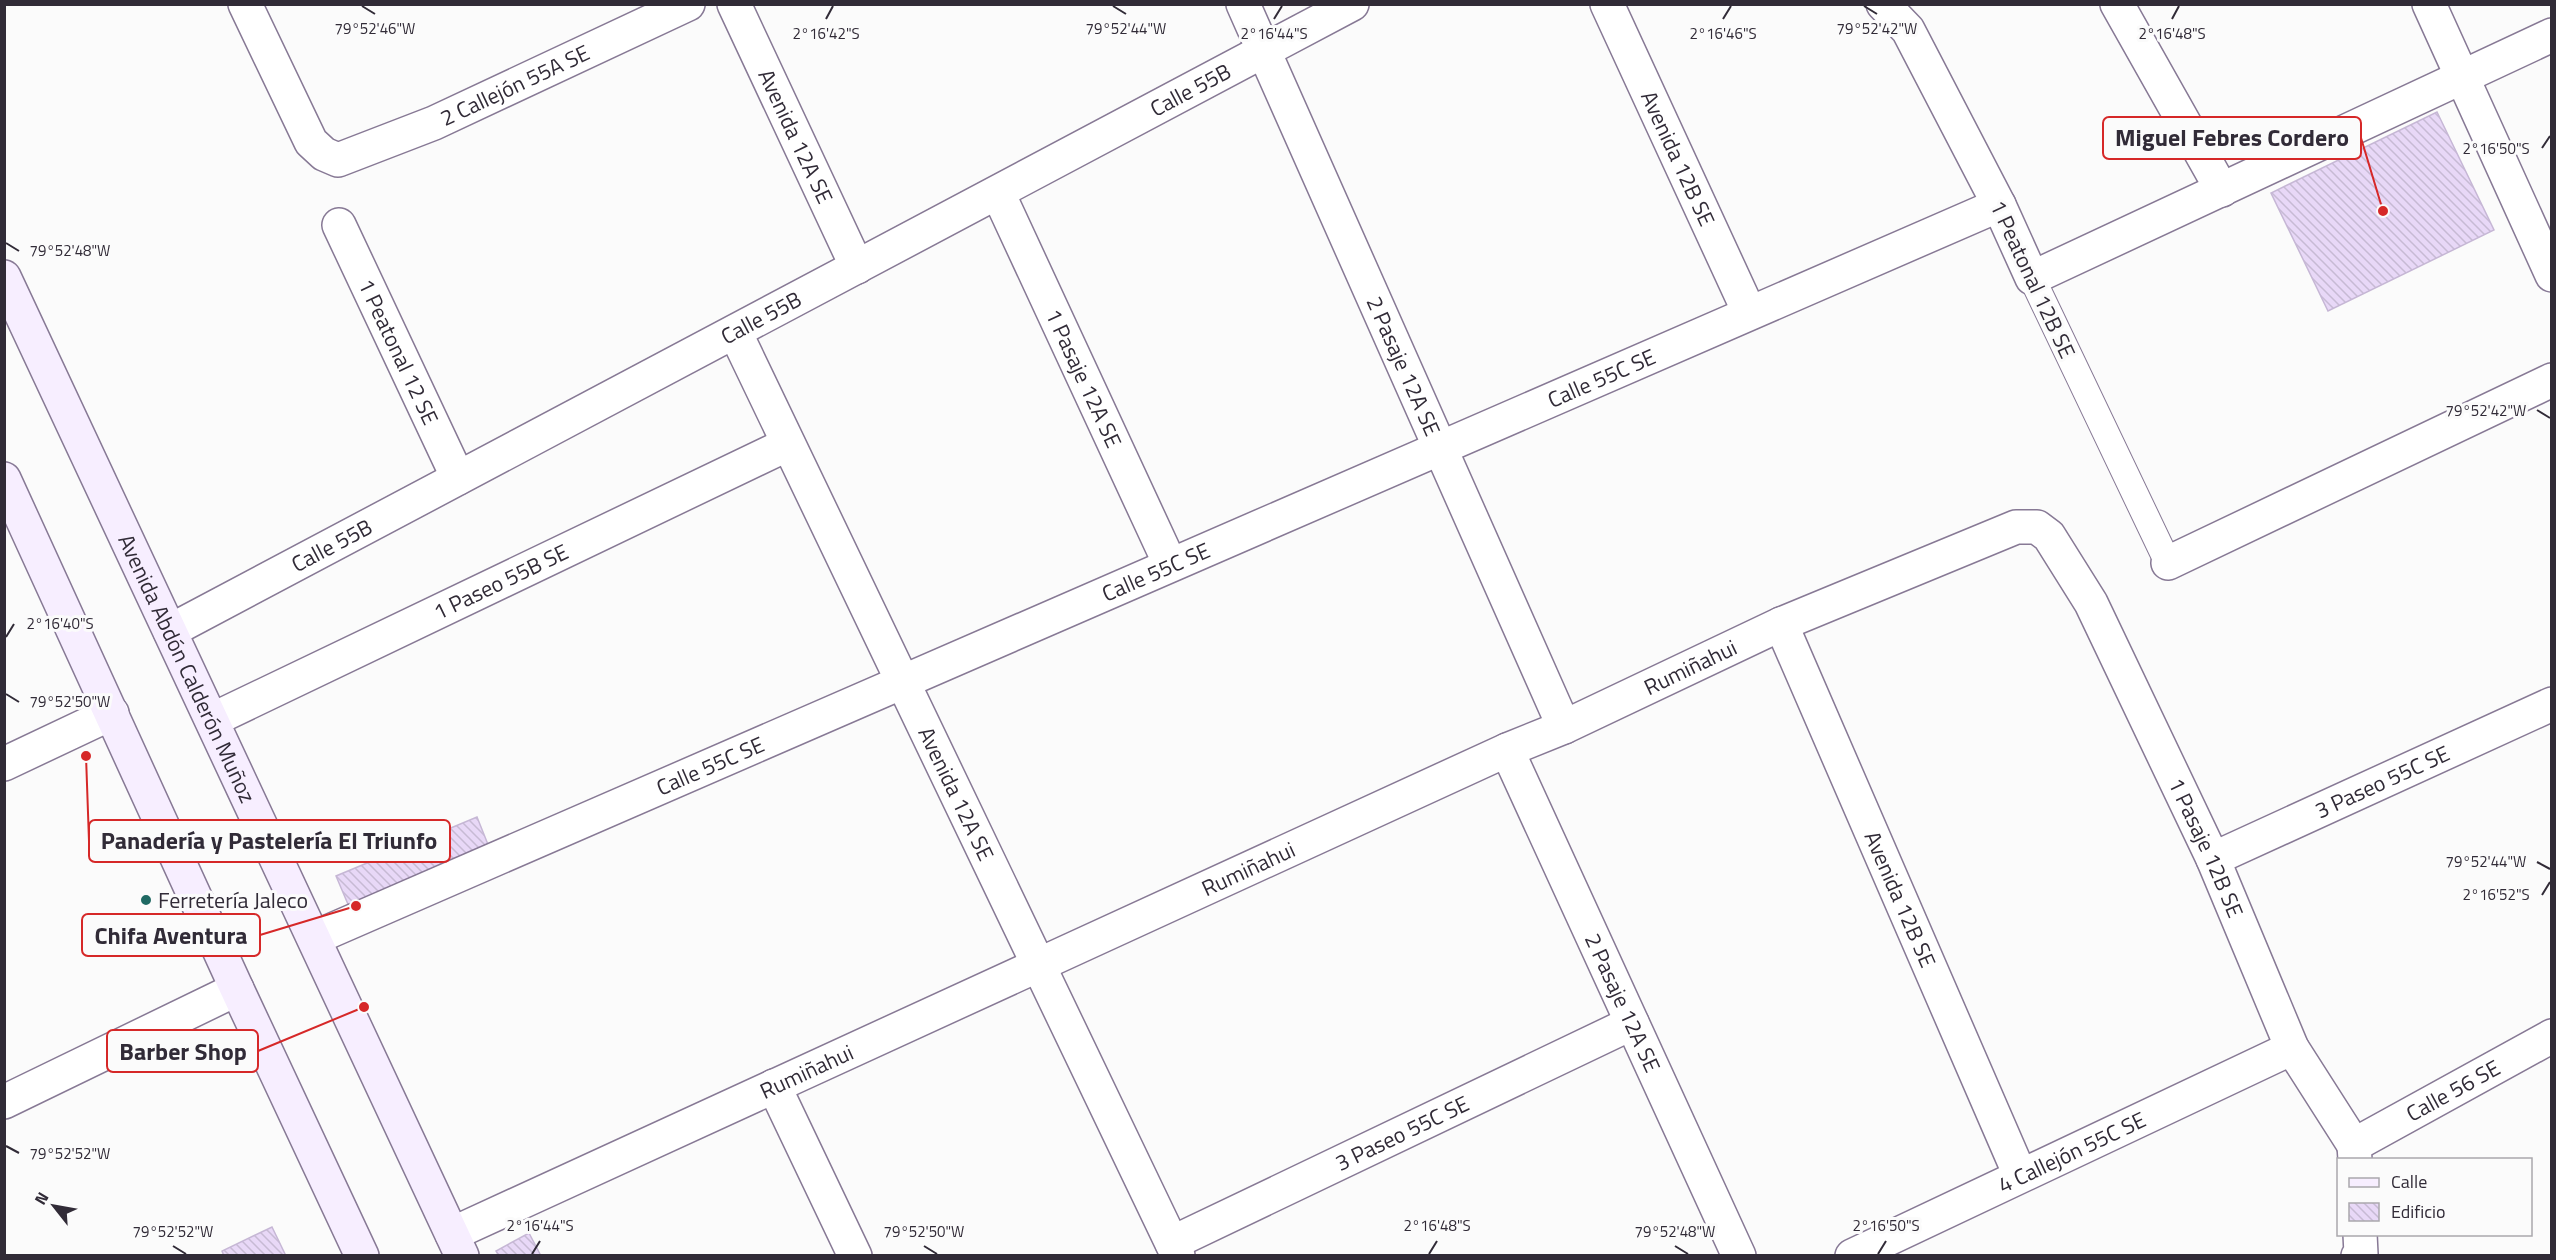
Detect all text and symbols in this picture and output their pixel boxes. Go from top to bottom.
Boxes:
text: 79°52'46"W [335,17,415,40]
text: 79°52'44"W [1086,17,1166,40]
text: 79°52'42"W [1837,17,1917,40]
text: 2°16'42"S [792,22,860,45]
text: 2°16'44"S [1240,22,1308,45]
text: 2°16'46"S [1689,22,1757,45]
text: 2°16'48"S [2138,22,2206,45]
street label: 2 Callejón 55A SE [435,36,595,135]
street label: Calle 55B [1144,54,1237,125]
street label: Avenida 12A SE [750,63,842,209]
street label: Avenida 12B SE [1632,85,1724,232]
callout: Miguel Febres Cordero [2103,117,2361,159]
text: Miguel Febres Cordero [2115,119,2349,155]
text: 2°16'50"S [2462,137,2530,160]
street label: 1 Peatonal 12B SE [1981,194,2085,364]
text: 79°52'48"W [30,239,110,262]
street label: 1 Peatonal 12 SE [350,273,448,430]
street label: Calle 55B [714,282,808,353]
street label: 2 Pasaje 12A SE [1358,291,1450,441]
street label: 1 Pasaje 12A SE [1037,303,1131,453]
street label: Calle 55C SE [1542,339,1661,416]
text: 79°52'42"W [2446,399,2526,422]
street label: Calle 55B [285,510,378,581]
street label: Avenida Abdón Calderón Muñoz [110,528,265,808]
street label: Calle 55C SE [1096,533,1215,610]
street label: 1 Paseo 55B SE [427,535,574,629]
text: 2°16'40"S [26,612,94,635]
street label: Rumiñahui [1638,630,1743,704]
text: 79°52'50"W [30,690,110,713]
street label: Avenida 12A SE [910,721,1003,866]
street label: Calle 55C SE [651,727,770,804]
street label: 3 Paseo 55C SE [2309,736,2455,827]
street label: 1 Pasaje 12B SE [2160,772,2253,923]
callout: Panadería y Pastelería El Triunfo [89,820,450,862]
text: Panadería y Pastelería El Triunfo [101,822,437,858]
street label: Avenida 12B SE [1856,826,1945,973]
street label: Rumiñahui [1196,833,1301,905]
text: 79°52'44"W [2446,850,2526,873]
place label: Ferretería Jaleco [158,883,308,917]
text: 2°16'52"S [2462,883,2530,906]
marker: Ferretería Jaleco [139,893,153,907]
callout: Chifa Aventura [82,914,260,956]
text: Chifa Aventura [94,917,248,953]
street label: 2 Pasaje 12A SE [1576,927,1670,1078]
callout: Barber Shop [107,1030,258,1072]
text: Barber Shop [119,1033,247,1069]
street label: Rumiñahui [754,1035,859,1108]
street label: Calle 56 SE [2400,1051,2506,1130]
street label: 3 Paseo 55C SE [1330,1086,1475,1179]
street label: 4 Callejón 55C SE [1992,1103,2151,1202]
text: 79°52'52"W [30,1142,110,1165]
legend [2337,1158,2532,1236]
text: Calle [2391,1168,2427,1195]
north arrow [24,1176,84,1236]
text: N [28,1187,54,1209]
text: Edificio [2391,1198,2445,1225]
text: 2°16'44"S [506,1214,574,1237]
text: 2°16'48"S [1403,1214,1471,1237]
text: 2°16'50"S [1852,1214,1920,1237]
text: 79°52'52"W [133,1220,213,1243]
text: 79°52'50"W [884,1220,964,1243]
text: 79°52'48"W [1635,1220,1715,1243]

